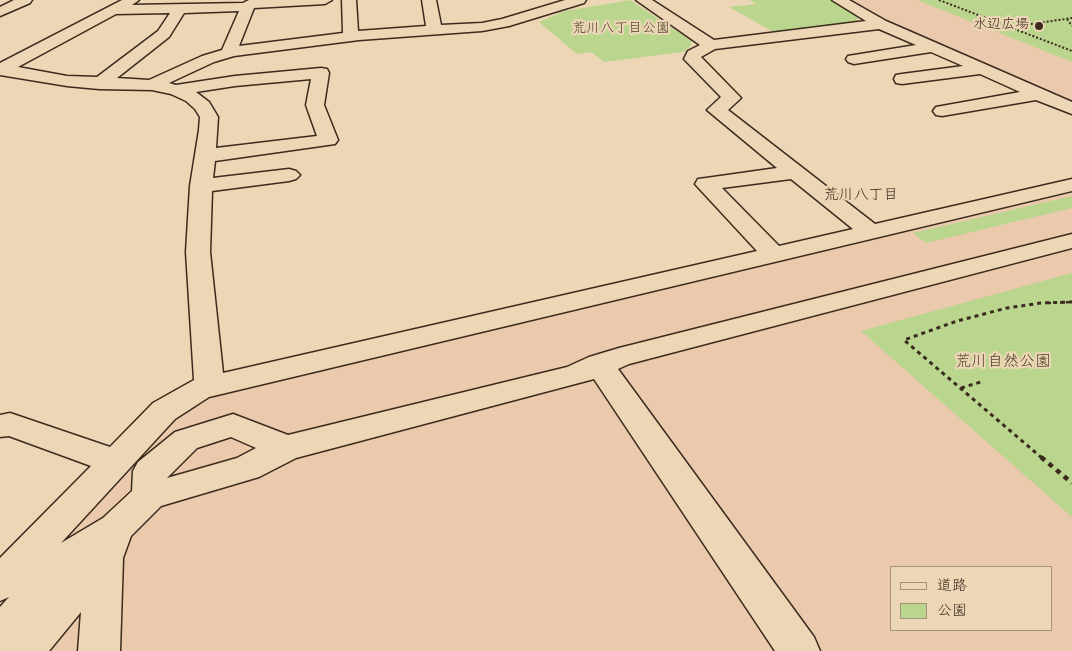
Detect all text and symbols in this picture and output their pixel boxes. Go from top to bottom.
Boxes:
place label: 水辺広場 [973,18,1029,34]
marker: 水辺広場 [1033,20,1045,32]
park label: 荒川八丁目公園 [572,22,670,38]
district label: 荒川八丁目 [824,188,898,206]
park label: 荒川自然公園 [955,354,1051,374]
legend [890,566,1052,631]
text: 道路 [937,576,967,598]
text: 公園 [937,601,967,623]

